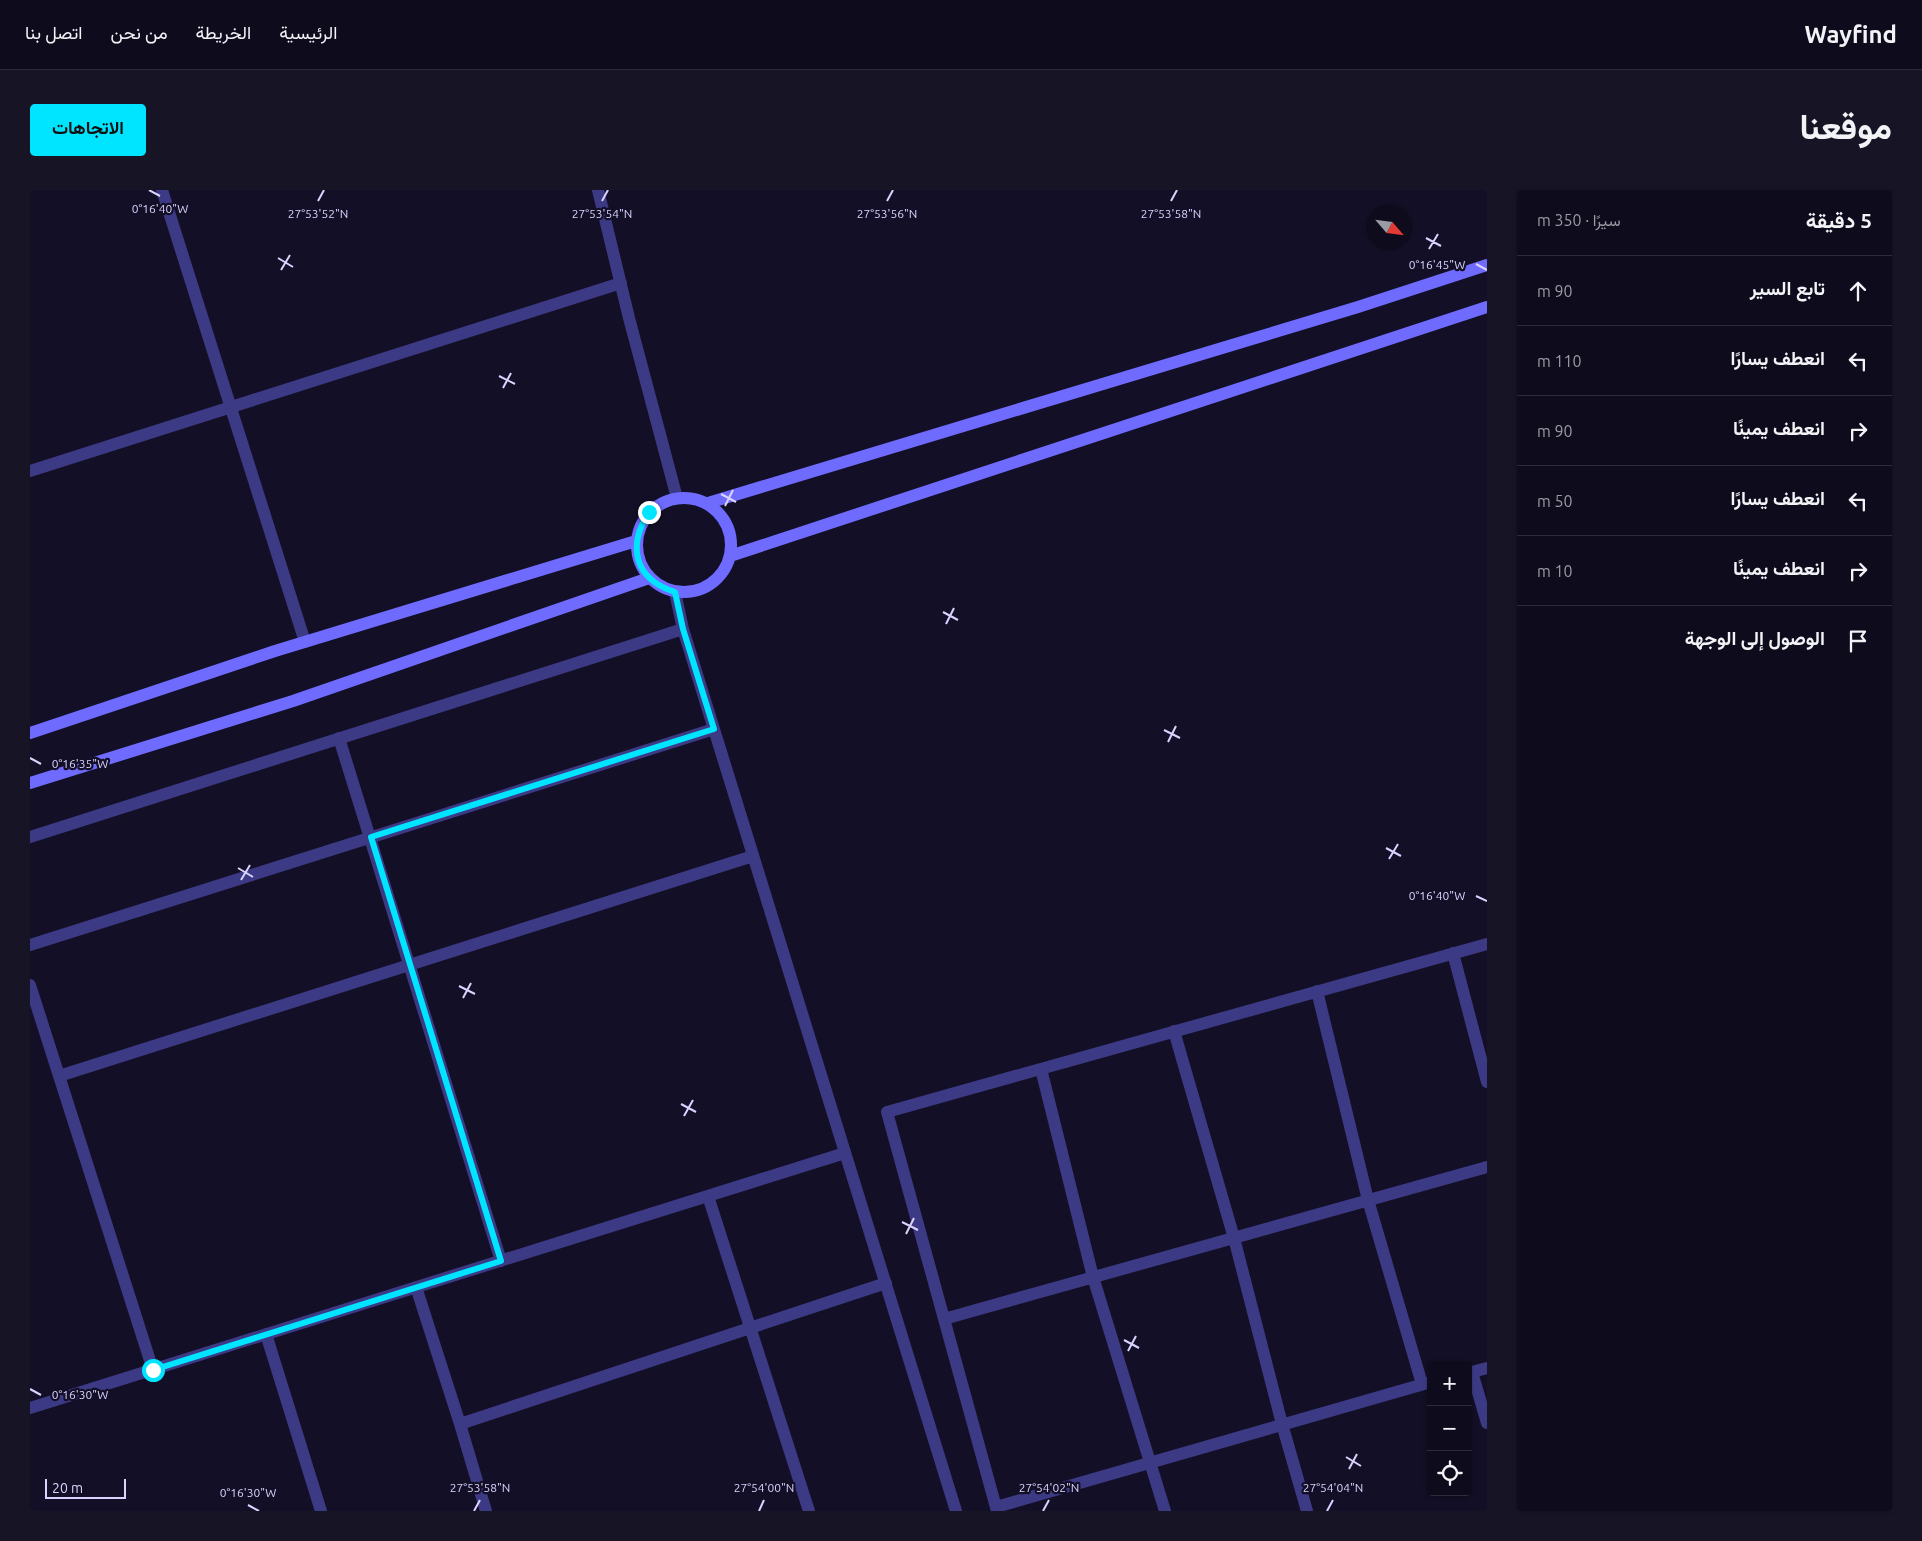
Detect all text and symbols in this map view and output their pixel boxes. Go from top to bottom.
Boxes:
text: Wayfind [1805,21,1897,48]
text: اتصل بنا [25,22,82,42]
text: من نحن [110,22,168,42]
text: الخريطة [196,22,251,42]
text: الرئيسية [279,22,337,42]
button: الاتجاهات [30,104,146,156]
text: موقعنا [1799,106,1892,146]
text: 0°16'40"W [132,202,188,215]
north arrow [1367,205,1412,250]
text: 27°53'52"N [288,207,348,220]
text: 27°53'54"N [572,207,632,220]
text: 27°53'56"N [857,207,917,220]
text: 27°53'58"N [1141,207,1201,220]
text: 5 دقيقة [1806,208,1872,232]
text: سيرًا · 350 m [1537,211,1621,229]
text: 0°16'45"W [1409,258,1465,271]
text: تابع السير [1750,277,1825,299]
icon: ahead [1844,277,1872,305]
text: 90 m [1537,282,1573,300]
text: انعطف يسارًا [1731,347,1825,369]
icon: left [1844,347,1872,375]
text: 110 m [1537,352,1582,370]
text: انعطف يمينًا [1733,417,1825,439]
icon: right [1844,417,1872,445]
text: 90 m [1537,422,1573,440]
text: انعطف يسارًا [1731,487,1825,509]
icon: left [1844,487,1872,515]
text: 50 m [1537,492,1573,510]
route end [638,501,661,524]
text: انعطف يمينًا [1733,557,1825,579]
icon: right [1844,557,1872,585]
text: 10 m [1537,562,1573,580]
text: الوصول إلى الوجهة [1685,627,1825,649]
icon: arrive [1844,627,1872,655]
text: 0°16'35"W [52,757,108,770]
text: 0°16'40"W [1409,889,1465,902]
route start [142,1359,165,1382]
map controls [1427,1361,1472,1496]
button: + [1427,1361,1472,1406]
text: 0°16'30"W [52,1388,108,1401]
button: − [1427,1406,1472,1451]
button: locate [1427,1451,1472,1496]
scale bar [45,1476,126,1499]
text: 20 m [52,1480,83,1496]
text: 27°53'58"N [450,1481,510,1494]
text: 27°54'00"N [734,1481,794,1494]
text: 27°54'02"N [1019,1481,1079,1494]
text: 27°54'04"N [1303,1481,1363,1494]
text: 0°16'30"W [220,1486,276,1499]

